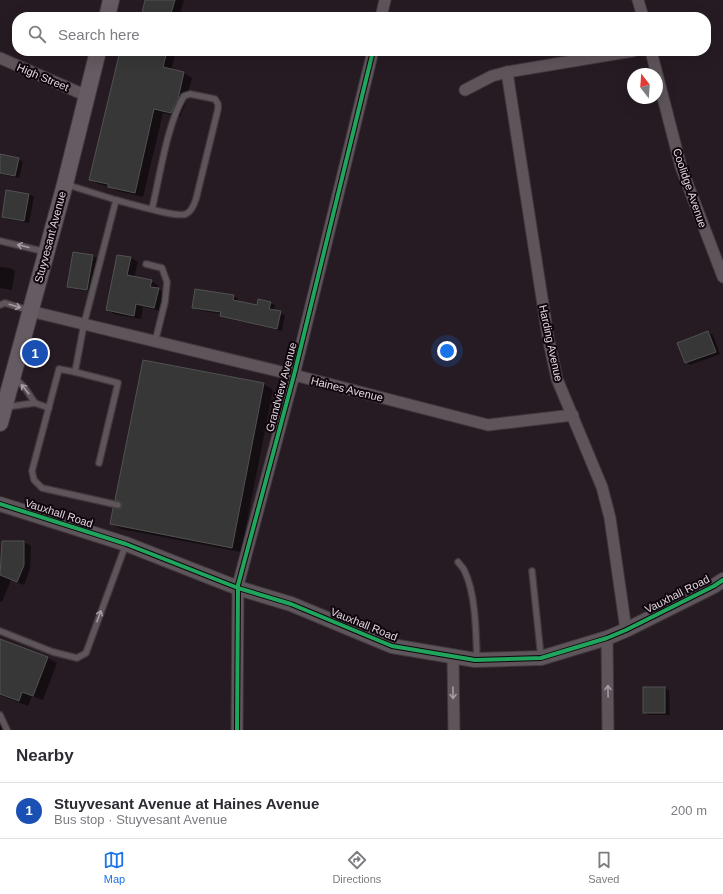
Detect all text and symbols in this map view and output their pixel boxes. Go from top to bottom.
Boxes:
search box [12,12,711,56]
icon: search [26,23,48,45]
text: Search here [58,26,140,43]
street label: High Street [15,61,71,93]
north arrow [627,68,663,104]
street label: Coolidge Avenue [671,147,709,229]
street label: Stuyvesant Avenue [32,190,68,284]
one-way arrow [17,242,30,250]
one-way arrow [8,303,21,310]
street label: Harding Avenue [537,304,565,382]
pin: 1 [22,338,48,368]
street label: Grandview Avenue [263,341,299,433]
your location [437,341,457,361]
street label: Haines Avenue [310,374,384,404]
one-way arrow [20,383,29,394]
street label: Vauxhall Road [24,496,94,530]
street label: Vauxhall Road [643,573,711,615]
street label: Vauxhall Road [329,605,399,643]
one-way arrow [96,611,104,623]
one-way arrow [604,685,611,698]
one-way arrow [449,686,457,699]
text: Nearby [16,746,74,765]
text: Stuyvesant Avenue at Haines Avenue [54,795,319,812]
text: 1 [25,803,33,818]
text: 200 m [671,803,707,818]
text: Bus stop · Stuyvesant Avenue [54,812,227,827]
tab: Map [103,849,125,885]
tab: Directions [332,849,381,885]
tab: Saved [588,849,619,885]

